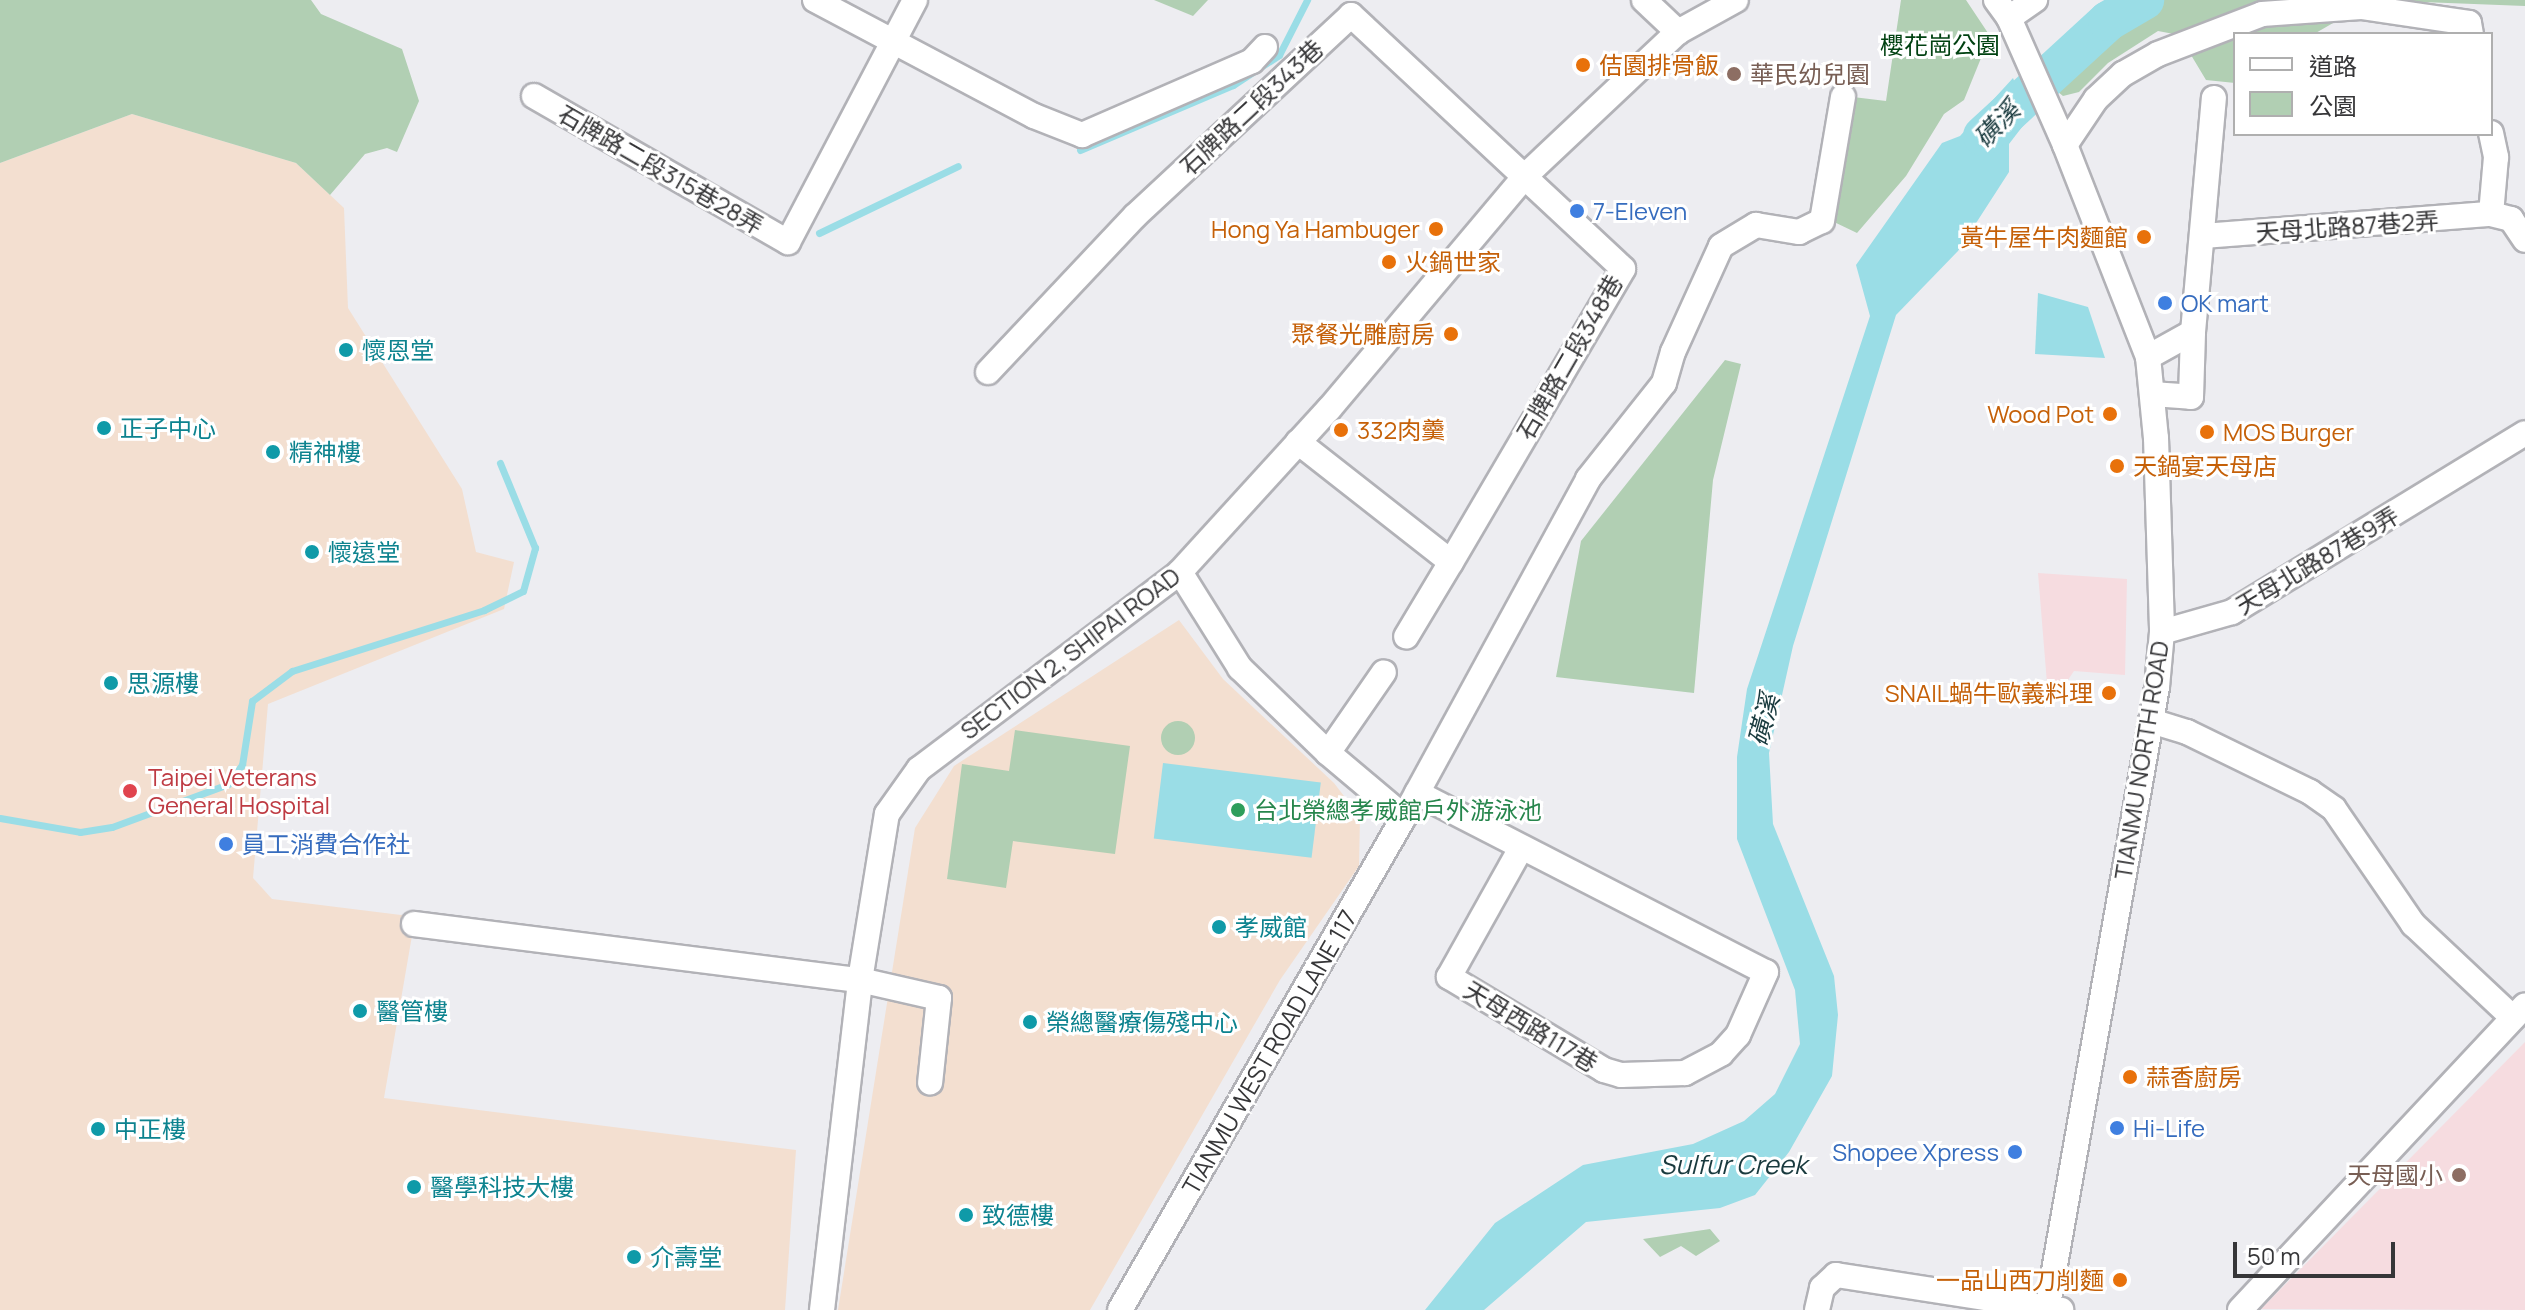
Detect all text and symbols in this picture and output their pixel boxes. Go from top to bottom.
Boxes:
park label: 櫻花崗公園 [1880,31,2000,59]
legend [2233,32,2493,136]
street label: 石牌路二段343巷 [1174,33,1328,181]
text: 道路 [2309,49,2357,82]
place label: 佶園排骨飯 [1599,51,1719,79]
marker: 佶園排骨飯 [1574,56,1592,74]
place label: 華民幼兒園 [1750,60,1870,88]
marker: 華民幼兒園 [1725,65,1743,83]
text: 公園 [2309,89,2357,122]
water label: 磺溪 [1968,94,2026,154]
street label: 石牌路二段315巷28弄 [553,99,769,239]
place label: 7-Eleven [1593,197,1687,225]
marker: 7-Eleven [1568,202,1586,220]
street label: 天母北路87巷2弄 [2254,205,2440,247]
place label: Hong Ya Hambuger [1211,215,1420,243]
marker: Hong Ya Hambuger [1427,220,1445,238]
place label: 黃牛屋牛肉麵館 [1960,223,2128,251]
marker: 黃牛屋牛肉麵館 [2135,228,2153,246]
place label: 火鍋世家 [1405,248,1501,276]
marker: 火鍋世家 [1380,253,1398,271]
street label: 石牌路二段348巷 [1510,270,1628,444]
place label: OK mart [2181,289,2269,317]
marker: OK mart [2156,294,2174,312]
place label: 聚餐光雕廚房 [1291,320,1435,348]
marker: 聚餐光雕廚房 [1442,325,1460,343]
place label: 懷恩堂 [362,336,434,364]
marker: 懷恩堂 [337,341,355,359]
place label: Wood Pot [1987,400,2094,428]
marker: Wood Pot [2101,405,2119,423]
place label: 正子中心 [120,414,216,442]
place label: 332肉羹 [1357,416,1445,444]
place label: MOS Burger [2223,418,2354,446]
marker: 正子中心 [95,419,113,437]
marker: 332肉羹 [1332,421,1350,439]
marker: MOS Burger [2198,423,2216,441]
place label: 精神樓 [289,438,361,466]
marker: 精神樓 [264,443,282,461]
place label: 天鍋宴天母店 [2133,452,2277,480]
marker: 天鍋宴天母店 [2108,457,2126,475]
street label: 天母北路87巷9弄 [2230,500,2404,620]
place label: 懷遠堂 [328,538,400,566]
marker: 懷遠堂 [303,543,321,561]
street label: SECTION 2, SHIPAI ROAD [955,561,1185,745]
street label: TIANMU NORTH ROAD [2108,639,2174,881]
place label: 思源樓 [127,669,199,697]
marker: 思源樓 [102,674,120,692]
place label: SNAIL蝸牛歐義料理 [1885,679,2093,707]
marker: SNAIL蝸牛歐義料理 [2100,684,2118,702]
water label: 磺溪 [1742,691,1786,749]
place label: Taipei Veterans General Hospital [148,763,330,819]
marker: Taipei Veterans General Hospital [119,780,141,802]
place label: 台北榮總孝威館戶外游泳池 [1254,796,1542,824]
marker: 台北榮總孝威館戶外游泳池 [1229,801,1247,819]
place label: 員工消費合作社 [242,830,410,858]
marker: 員工消費合作社 [217,835,235,853]
street label: TIANMU WEST ROAD LANE 117 [1176,904,1362,1200]
place label: 孝威館 [1235,913,1307,941]
marker: 孝威館 [1210,918,1228,936]
street label: 天母西路117巷 [1459,975,1603,1077]
place label: 醫管樓 [376,997,448,1025]
marker: 醫管樓 [351,1002,369,1020]
place label: 榮總醫療傷殘中心 [1046,1008,1238,1036]
marker: 榮總醫療傷殘中心 [1021,1013,1039,1031]
place label: 蒜香廚房 [2146,1063,2242,1091]
marker: 蒜香廚房 [2121,1068,2139,1086]
place label: Hi-Life [2133,1114,2205,1142]
place label: 中正樓 [114,1115,186,1143]
marker: Hi-Life [2108,1119,2126,1137]
marker: 中正樓 [89,1120,107,1138]
place label: Shopee Xpress [1832,1138,1999,1166]
marker: Shopee Xpress [2006,1143,2024,1161]
water label: Sulfur Creek [1659,1149,1807,1181]
place label: 天母國小 [2347,1161,2443,1189]
marker: 天母國小 [2450,1166,2468,1184]
place label: 醫學科技大樓 [430,1173,574,1201]
marker: 醫學科技大樓 [405,1178,423,1196]
place label: 致德樓 [982,1201,1054,1229]
marker: 致德樓 [957,1206,975,1224]
scale bar [2237,1226,2399,1276]
text: 50 m [2247,1239,2301,1272]
place label: 介壽堂 [650,1243,722,1271]
marker: 介壽堂 [625,1248,643,1266]
place label: 一品山西刀削麵 [1936,1266,2104,1294]
marker: 一品山西刀削麵 [2111,1271,2129,1289]

